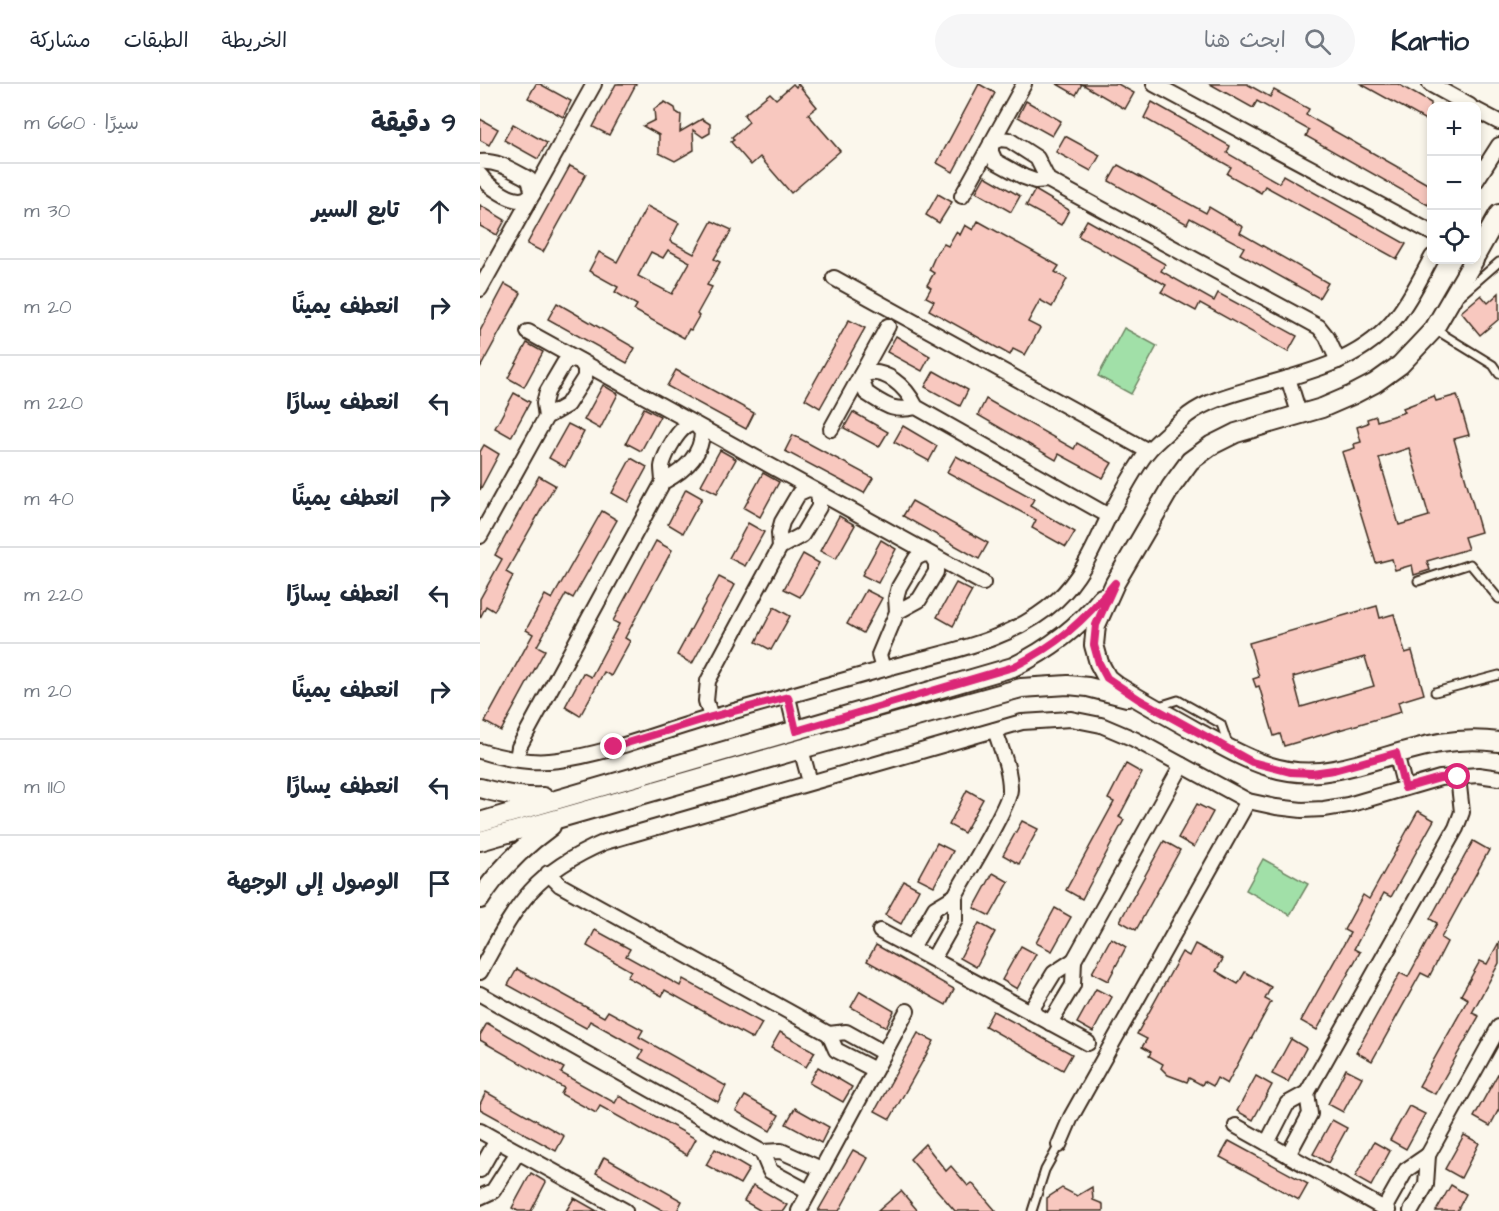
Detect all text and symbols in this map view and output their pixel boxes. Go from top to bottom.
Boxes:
search box [935,14,1355,68]
text: Kartio [1391,22,1469,61]
text: ابحث هنا [1204,25,1286,56]
icon: search [1301,25,1334,58]
text: مشاركة [30,26,91,55]
text: الطبقات [124,26,189,55]
text: الخريطة [222,26,287,55]
map controls [1427,102,1481,264]
button: + [1427,102,1481,156]
text: 9 دقيقة [371,105,456,141]
text: سيرًا · 660 m [24,109,139,137]
button: − [1427,156,1481,210]
text: تابع السير [312,195,399,226]
icon: ahead [423,195,456,228]
text: 30 m [24,197,70,225]
button: locate [1427,210,1481,264]
text: انعطف يمينًا [292,291,399,322]
icon: right [423,291,456,324]
text: 20 m [24,293,72,321]
text: انعطف يسارًا [286,387,399,418]
icon: left [423,387,456,420]
text: 220 m [24,389,83,417]
text: انعطف يمينًا [292,483,399,514]
icon: right [423,483,456,516]
text: 40 m [24,485,74,513]
text: انعطف يسارًا [286,579,399,610]
icon: left [423,579,456,612]
text: 220 m [24,581,83,609]
text: انعطف يمينًا [292,675,399,706]
icon: right [423,675,456,708]
text: 20 m [24,677,72,705]
route end [600,733,626,759]
route start [1444,763,1470,789]
text: انعطف يسارًا [286,771,399,802]
icon: left [423,771,456,804]
text: 110 m [24,773,65,801]
text: الوصول إلى الوجهة [227,867,399,898]
icon: arrive [423,867,456,900]

